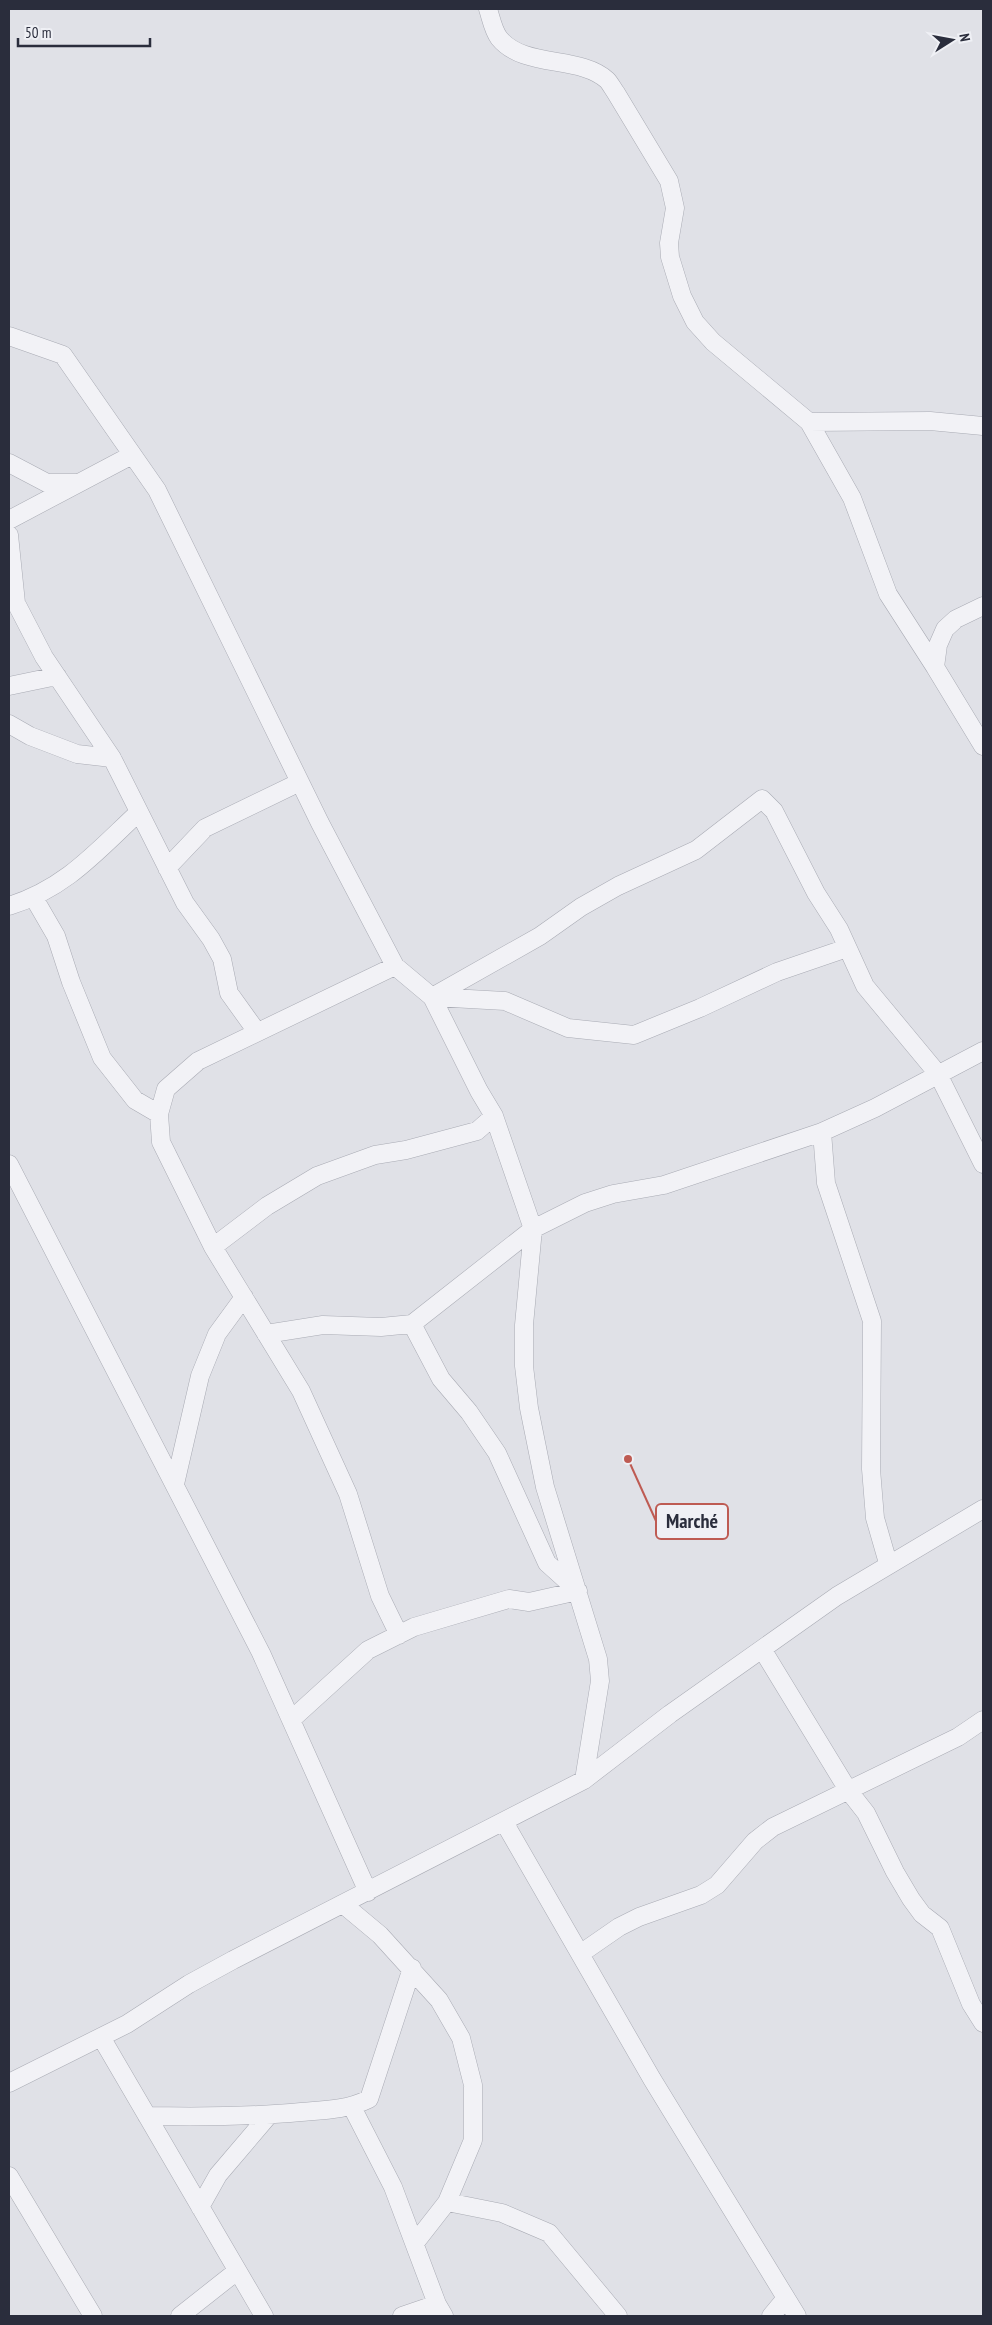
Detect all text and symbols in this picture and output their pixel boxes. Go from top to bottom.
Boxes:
scale bar [18,15,150,47]
north arrow [927,15,977,65]
text: 50 m [25,23,51,42]
text: N [955,32,974,43]
callout: Marché [656,1504,728,1539]
text: Marché [666,1508,718,1534]

